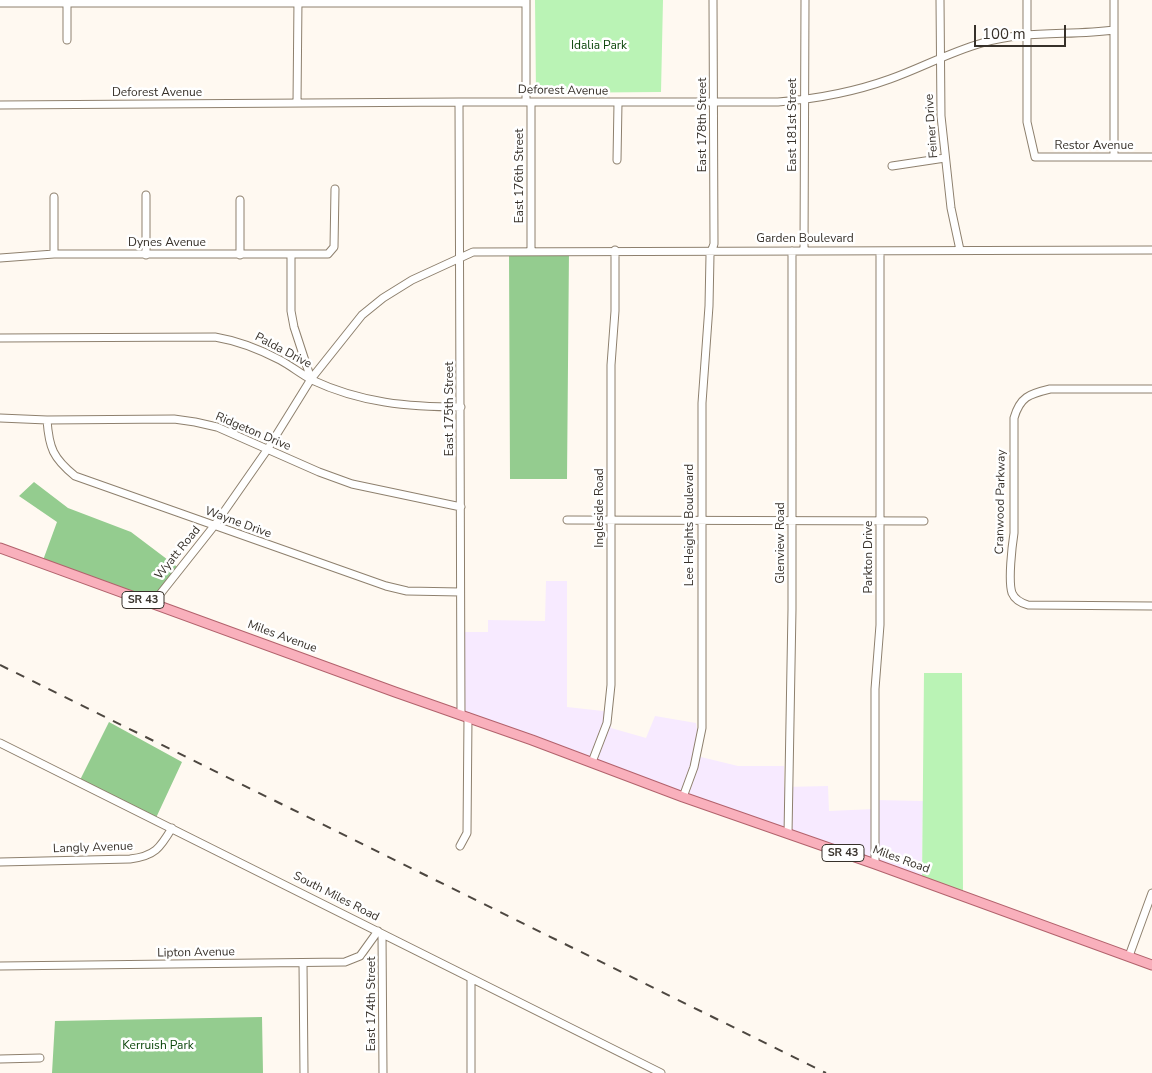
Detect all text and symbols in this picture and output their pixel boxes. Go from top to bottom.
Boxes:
scale bar [977,15,1070,47]
text: 100 m [982,24,1026,44]
park label: Idalia Park [571,39,627,53]
street label: East 178th Street [696,78,710,172]
street label: East 181st Street [786,78,800,172]
street label: Deforest Avenue [518,83,608,99]
street label: Deforest Avenue [112,86,202,100]
street label: Feiner Drive [923,93,941,159]
street label: East 176th Street [513,129,527,223]
street label: Restor Avenue [1054,139,1134,153]
street label: Garden Boulevard [756,232,854,246]
street label: Dynes Avenue [128,236,206,250]
street label: Palda Drive [252,330,314,372]
street label: East 175th Street [443,362,457,456]
street label: Ridgeton Drive [213,410,293,454]
street label: Cranwood Parkway [993,449,1009,555]
street label: Lee Heights Boulevard [683,464,697,586]
street label: Ingleside Road [593,468,607,548]
street label: Glenview Road [774,502,788,584]
street label: Wayne Drive [203,504,273,542]
street label: Parkton Drive [862,521,876,593]
street label: Wyatt Road [152,523,204,583]
road number: SR 43 [122,592,164,608]
street label: Miles Avenue [245,618,319,656]
street label: Langly Avenue [53,839,133,857]
street label: Miles Road [870,843,932,877]
road number: SR 43 [822,844,864,861]
street label: South Miles Road [291,869,381,925]
street label: Lipton Avenue [157,945,235,961]
street label: East 174th Street [365,957,379,1051]
park label: Kerruish Park [122,1039,194,1053]

